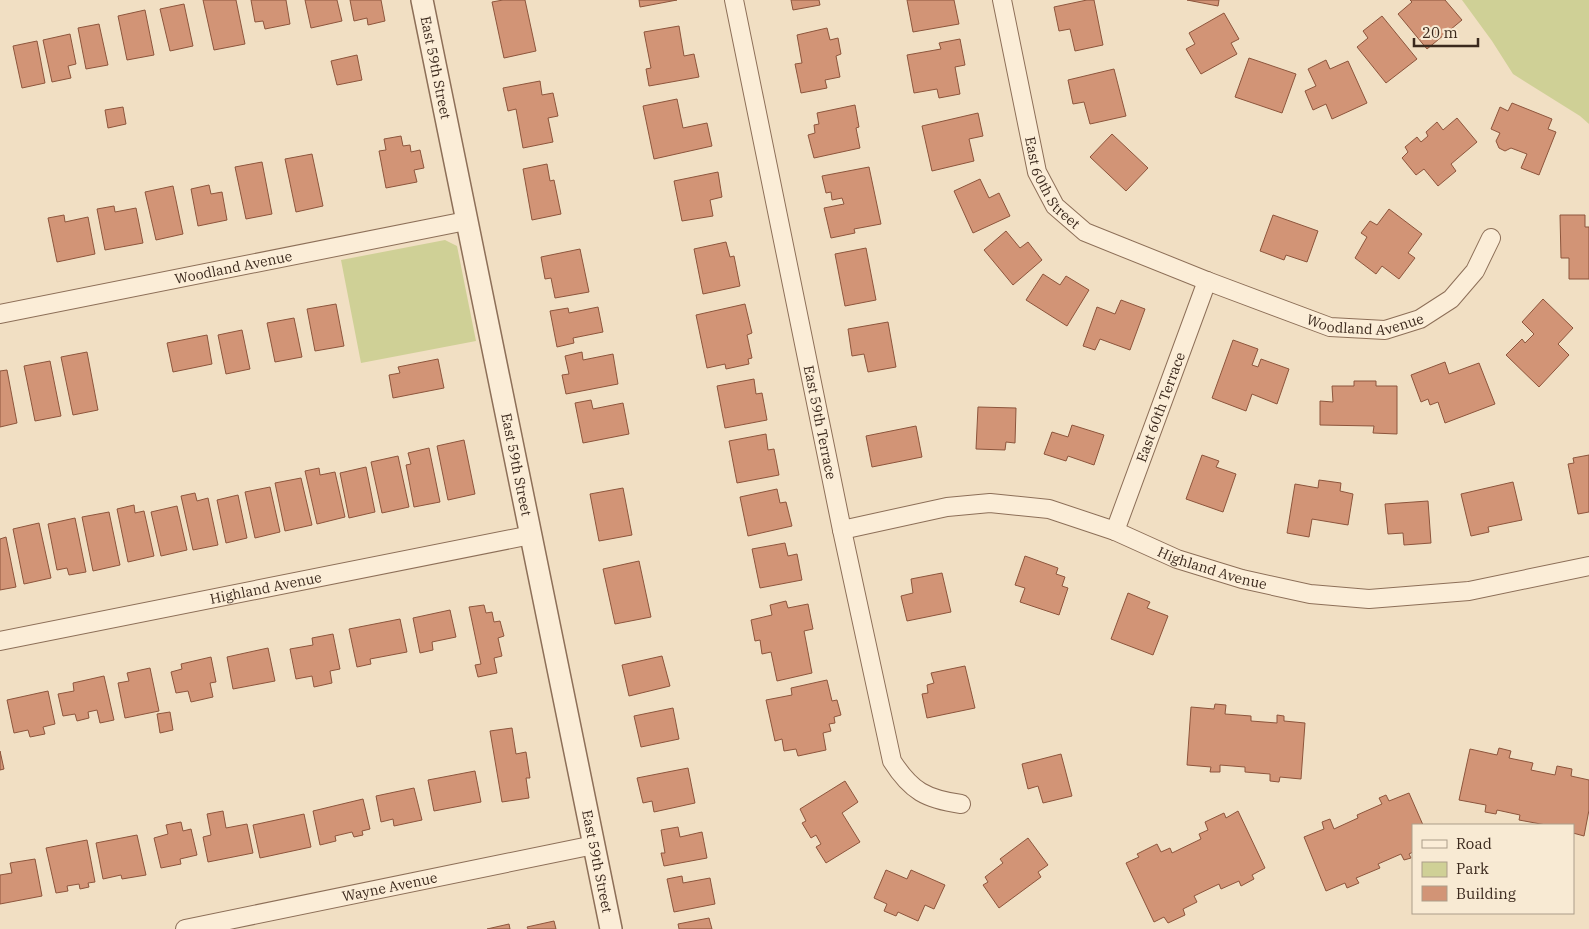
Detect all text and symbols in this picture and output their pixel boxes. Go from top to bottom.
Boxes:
street label: East 59th Street [416,15,455,121]
scale bar [1414,15,1478,47]
text: 20 m [1422,23,1458,42]
street label: East 60th Street [1021,135,1084,233]
street label: Woodland Avenue [173,247,294,288]
street label: Woodland Avenue [1304,309,1426,339]
street label: East 60th Terrace [1132,350,1189,465]
street label: East 59th Terrace [800,364,840,481]
street label: East 59th Street [497,411,536,518]
street label: Highland Avenue [1155,542,1269,593]
street label: Highland Avenue [208,568,323,608]
street label: East 59th Street [578,808,617,915]
legend [1412,824,1574,914]
text: Road [1456,834,1492,853]
text: Park [1456,859,1489,878]
street label: Wayne Avenue [341,868,439,905]
text: Building [1456,884,1516,903]

